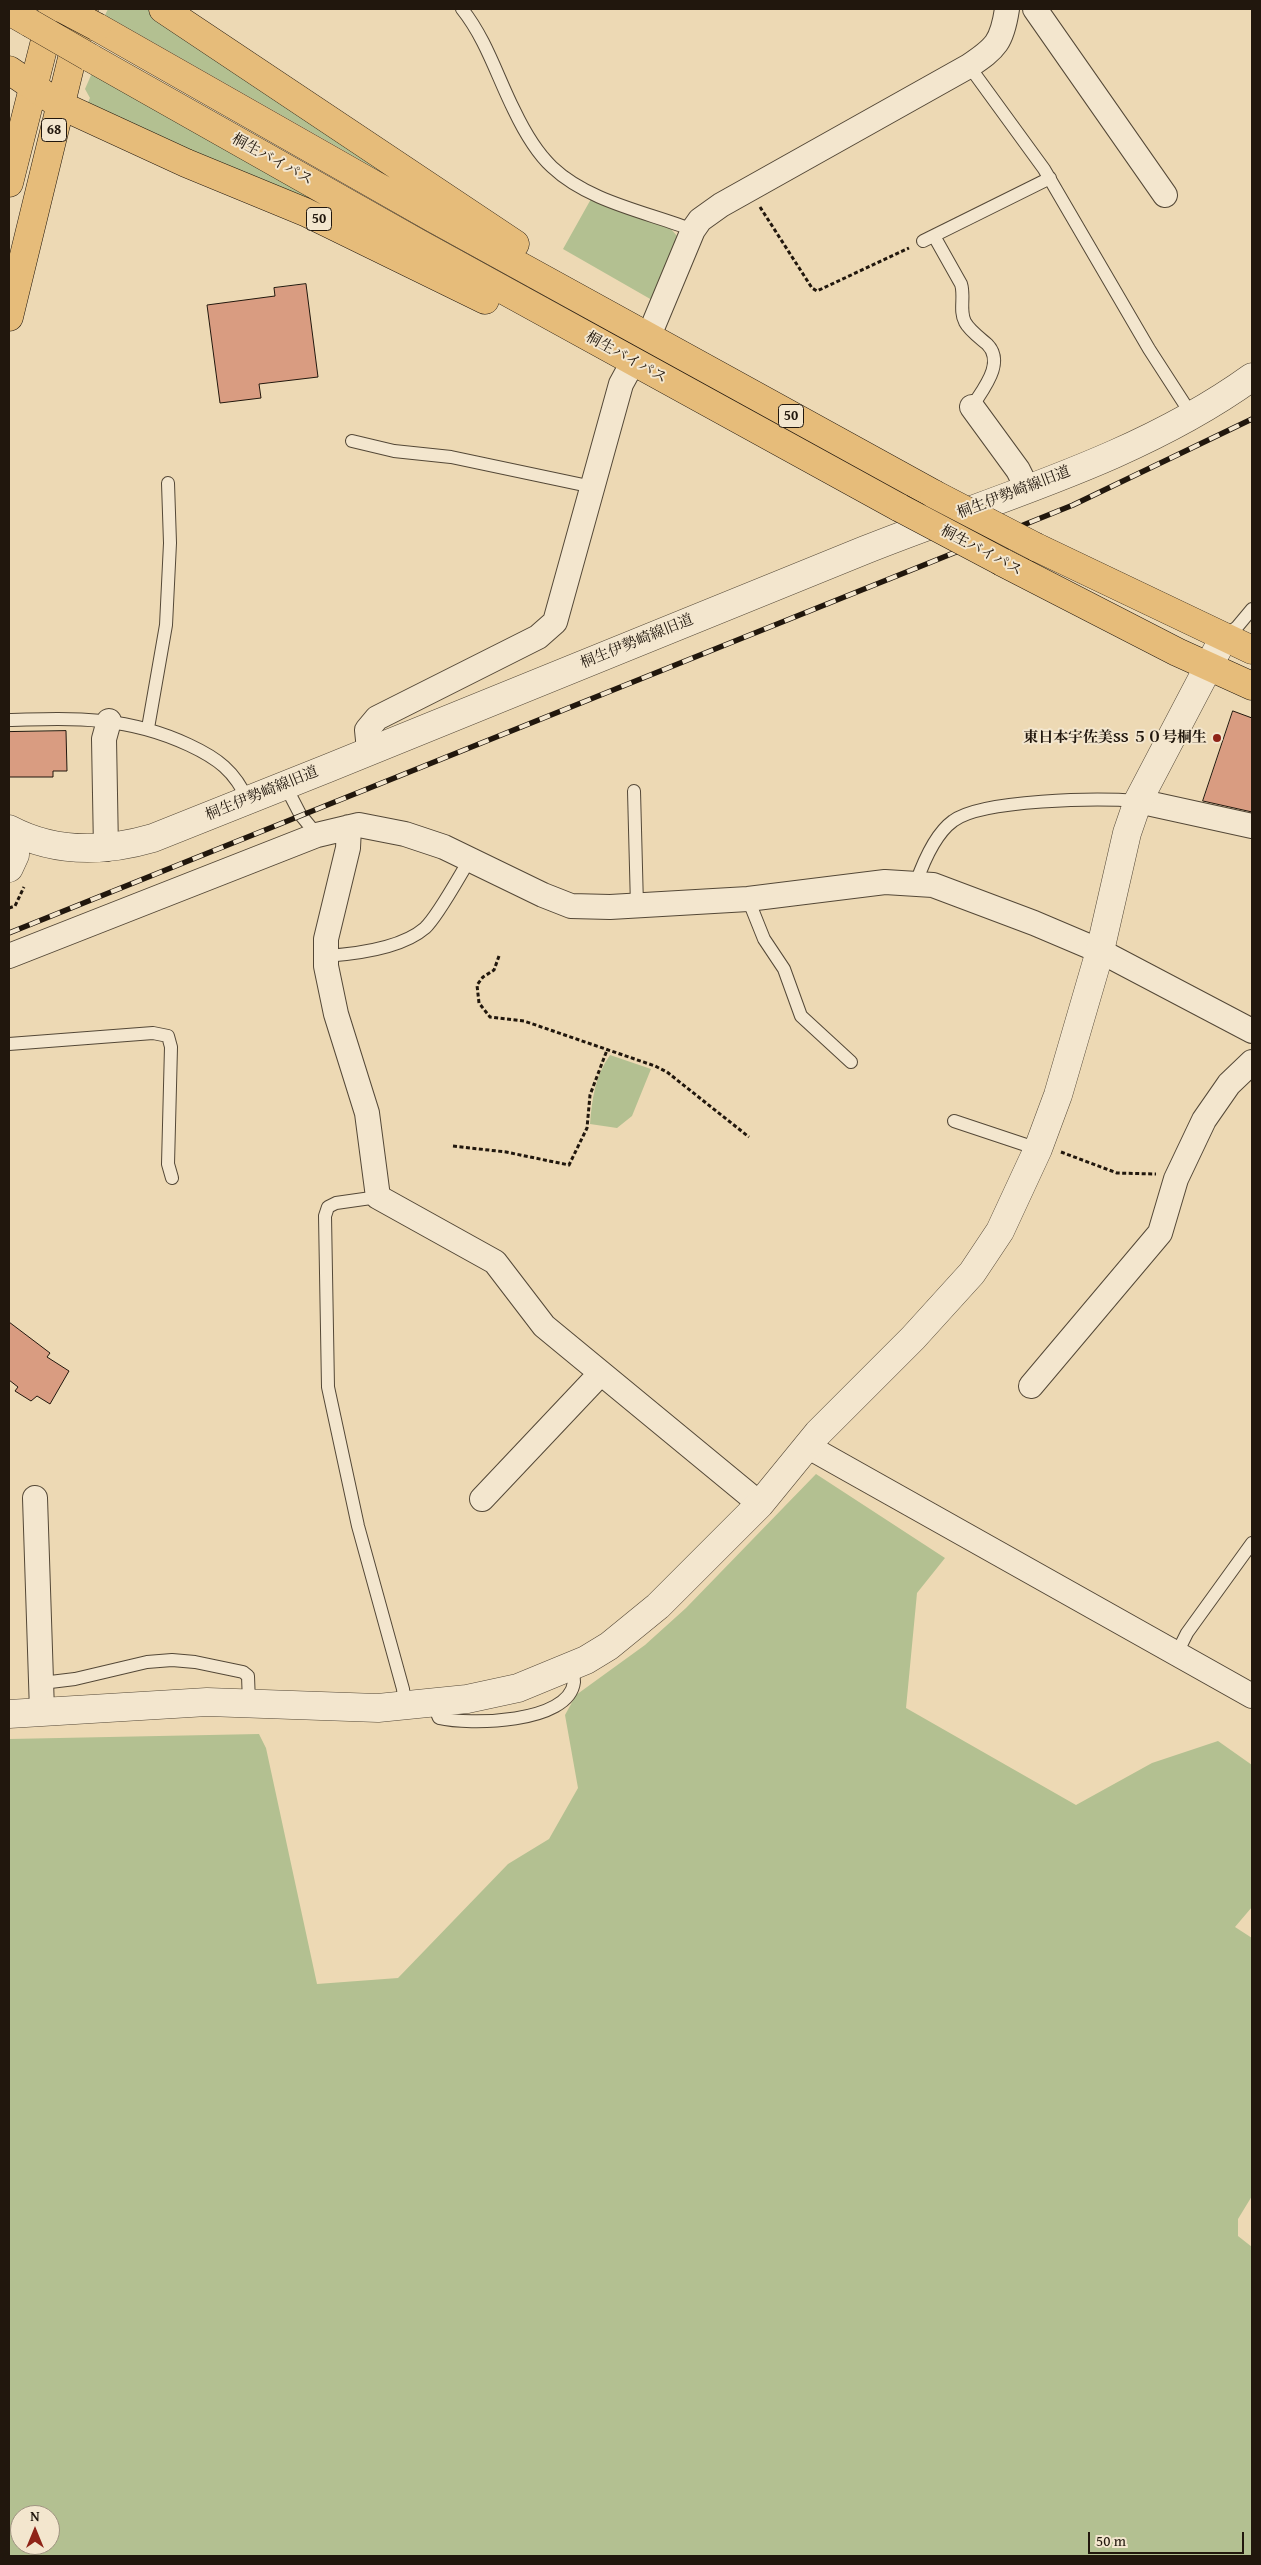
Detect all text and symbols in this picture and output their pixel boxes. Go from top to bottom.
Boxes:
road number: 68 [42,118,66,142]
street label: 桐生バイパス [228,130,316,190]
road number: 50 [306,208,332,230]
street label: 桐生バイパス [582,328,670,388]
road number: 50 [778,404,804,428]
street label: 桐生伊勢崎線旧道 [955,463,1073,523]
street label: 桐生バイパス [937,522,1025,580]
street label: 桐生伊勢崎線旧道 [578,611,696,673]
place label: 東日本宇佐美SS ５０号桐生 [1023,729,1207,747]
marker: 東日本宇佐美SS ５０号桐生 [1211,732,1223,744]
street label: 桐生伊勢崎線旧道 [203,763,321,825]
north arrow [10,2505,60,2555]
text: N [30,2506,40,2526]
scale bar [1091,2522,1247,2554]
text: 50 m [1096,2530,1126,2551]

